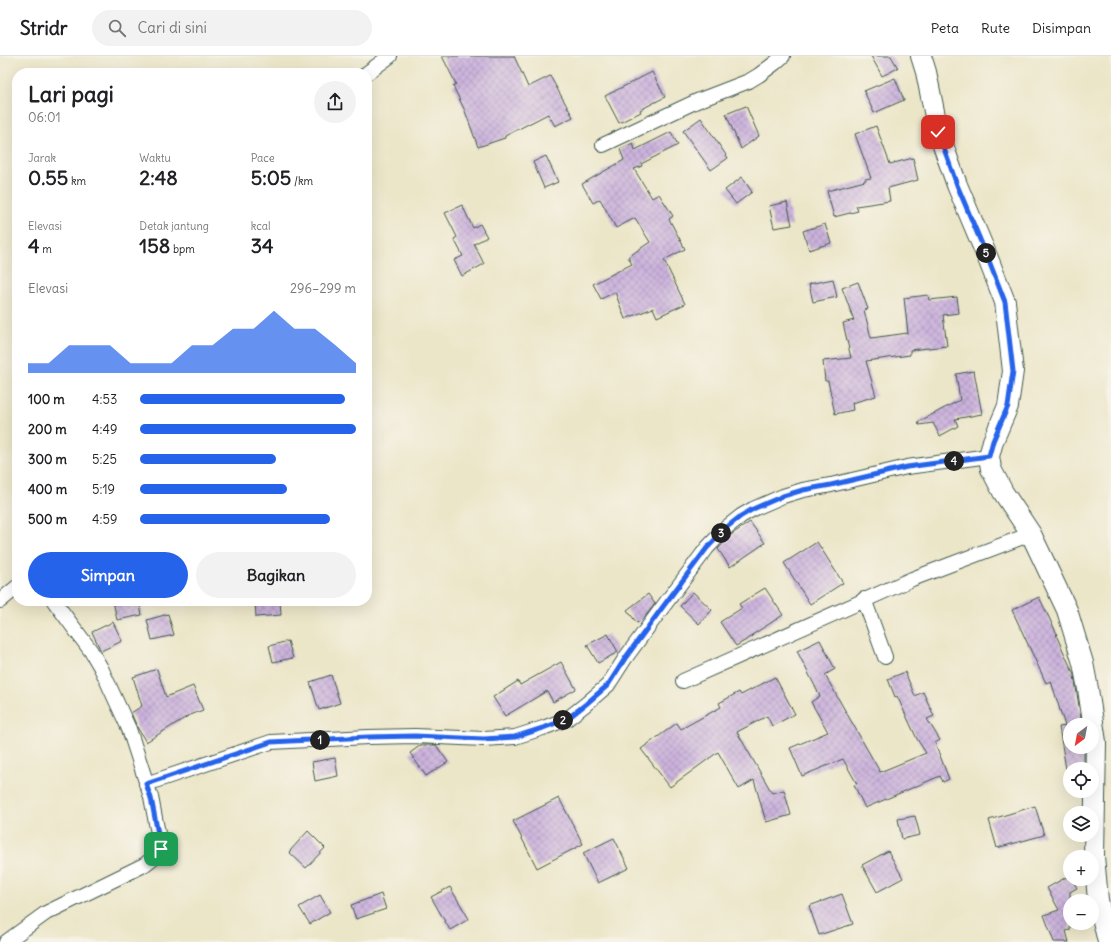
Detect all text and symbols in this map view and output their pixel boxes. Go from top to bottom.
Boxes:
search box [92,10,372,46]
text: Stridr [20,16,68,40]
icon: search [106,17,128,39]
text: Cari di sini [138,18,207,37]
text: Peta [931,19,959,37]
text: Rute [981,19,1010,37]
text: Disimpan [1032,19,1091,37]
text: Lari pagi [28,80,114,108]
button: share [314,81,356,123]
text: 06:01 [28,109,61,126]
pin [921,115,955,149]
icon: check [927,121,949,143]
text: Jarak [28,151,56,165]
text: Waktu [139,151,171,165]
text: Pace [251,151,275,165]
text: 0.55 [28,165,68,190]
text: 2:48 [139,165,178,190]
text: 5:05 [251,165,291,190]
text: km [68,174,86,188]
text: /km [291,174,313,188]
text: Elevasi [28,219,62,233]
text: Detak jantung [139,219,209,233]
text: kcal [251,219,270,233]
text: 4 [28,233,40,258]
text: 158 [139,233,170,258]
text: 34 [251,233,274,258]
text: m [40,242,52,256]
text: bpm [170,242,195,256]
pin: 5 [976,243,996,263]
text: 5 [983,246,989,260]
text: Elevasi [28,280,68,297]
text: 296–299 m [290,280,356,297]
text: 100 m [28,391,65,408]
text: 4:53 [92,391,117,408]
text: 200 m [28,421,67,438]
text: 4:49 [92,421,117,438]
text: 300 m [28,451,67,468]
text: 5:25 [92,451,117,468]
pin: 4 [944,451,964,471]
text: 4 [951,454,957,468]
text: 400 m [28,481,67,498]
text: 5:19 [92,481,115,498]
text: 500 m [28,511,67,528]
text: 4:59 [92,511,117,528]
pin: 3 [711,523,731,543]
text: 3 [718,526,724,540]
button: Simpan [28,552,188,598]
button: Bagikan [196,552,356,598]
pin: 2 [553,710,573,730]
text: 2 [560,713,566,727]
north arrow [1063,718,1099,754]
map controls [1063,718,1099,930]
pin: 1 [310,730,330,750]
text: 1 [318,733,322,747]
button: locate [1063,762,1099,798]
button: layers [1063,806,1099,842]
pin [144,832,178,866]
icon: arrive [150,838,172,860]
button: + [1063,850,1099,886]
button: − [1063,894,1099,930]

